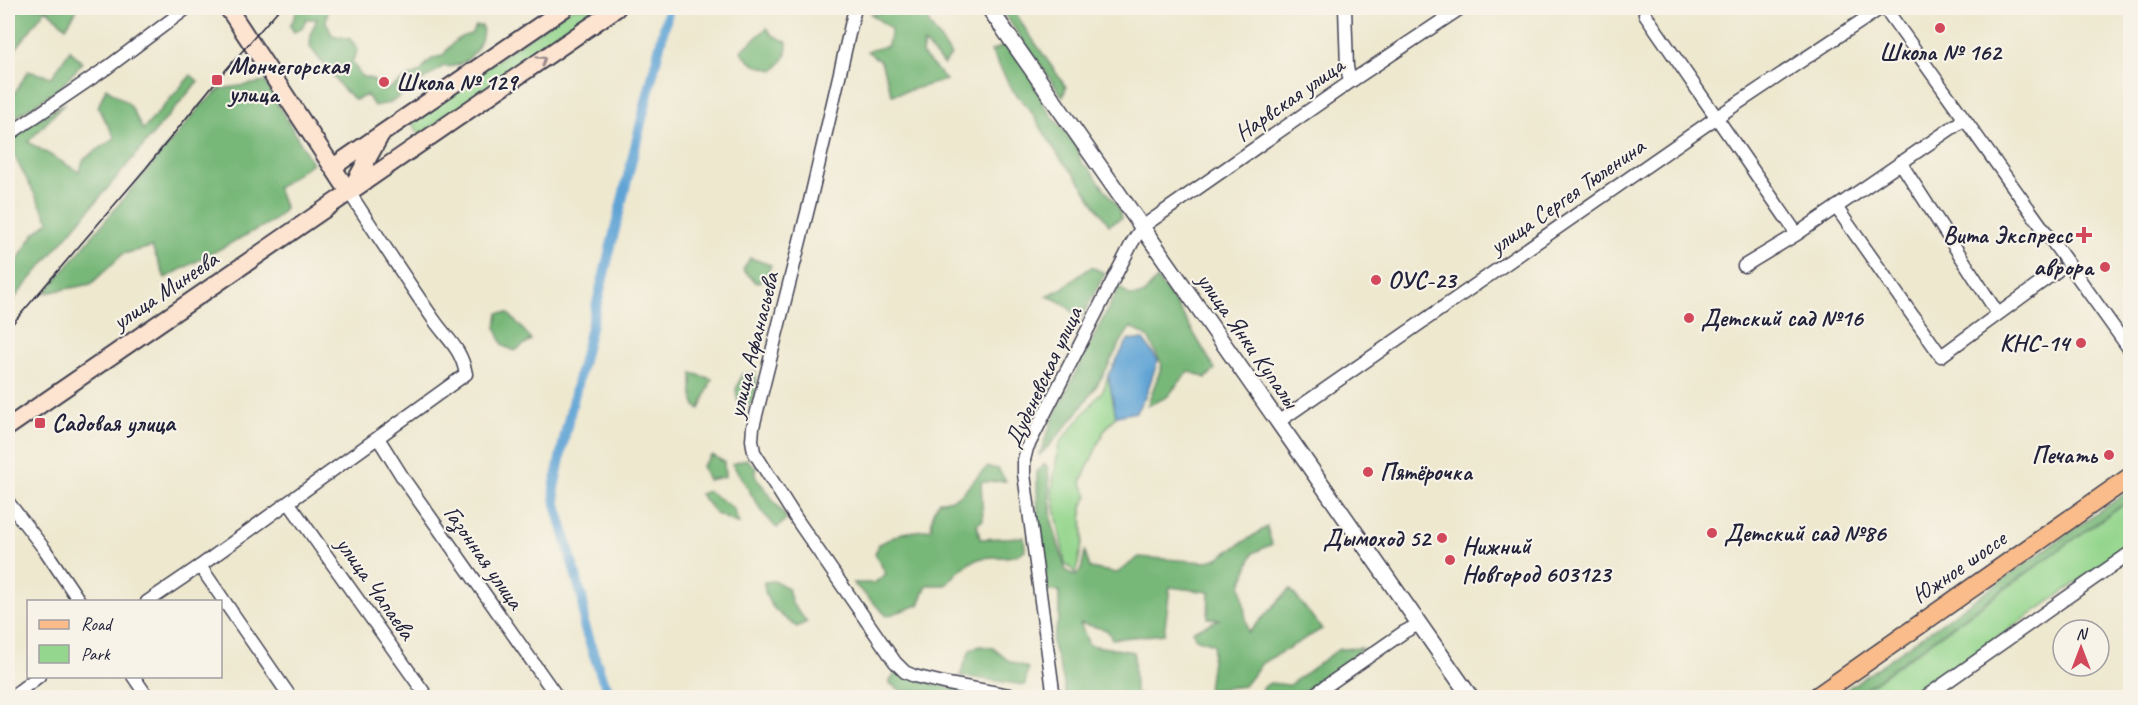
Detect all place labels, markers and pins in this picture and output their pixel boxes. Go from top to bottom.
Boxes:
marker: Школа № 162 [1933,21,1947,35]
place label: Школа № 162 [1879,37,2003,67]
place label: Мончегорская улица [227,51,350,109]
place label: Школа № 129 [396,67,519,97]
marker: Мончегорская улица [210,73,224,87]
marker: Школа № 129 [377,75,391,89]
place label: Вита Экспресс [1943,220,2073,250]
marker: Вита Экспресс [2077,228,2091,242]
place label: аврора [2033,252,2095,282]
marker: аврора [2098,260,2112,274]
place label: ОУС-23 [1388,265,1458,295]
marker: ОУС-23 [1369,273,1383,287]
place label: Детский сад №16 [1701,303,1864,333]
marker: Детский сад №16 [1682,311,1696,325]
place label: КНС-14 [2000,328,2072,358]
marker: КНС-14 [2074,336,2088,350]
place label: Садовая улица [52,408,177,438]
marker: Садовая улица [33,416,47,430]
place label: Печать [2032,440,2099,470]
marker: Печать [2102,448,2116,462]
place label: Пятёрочка [1380,457,1473,487]
marker: Пятёрочка [1361,465,1375,479]
place label: Детский сад №86 [1724,518,1887,548]
place label: Дымоход 52 [1323,523,1432,553]
marker: Детский сад №86 [1705,526,1719,540]
marker: Дымоход 52 [1435,531,1449,545]
place label: Нижний Новгород 603123 [1462,531,1613,589]
marker: Нижний Новгород 603123 [1443,553,1457,567]

